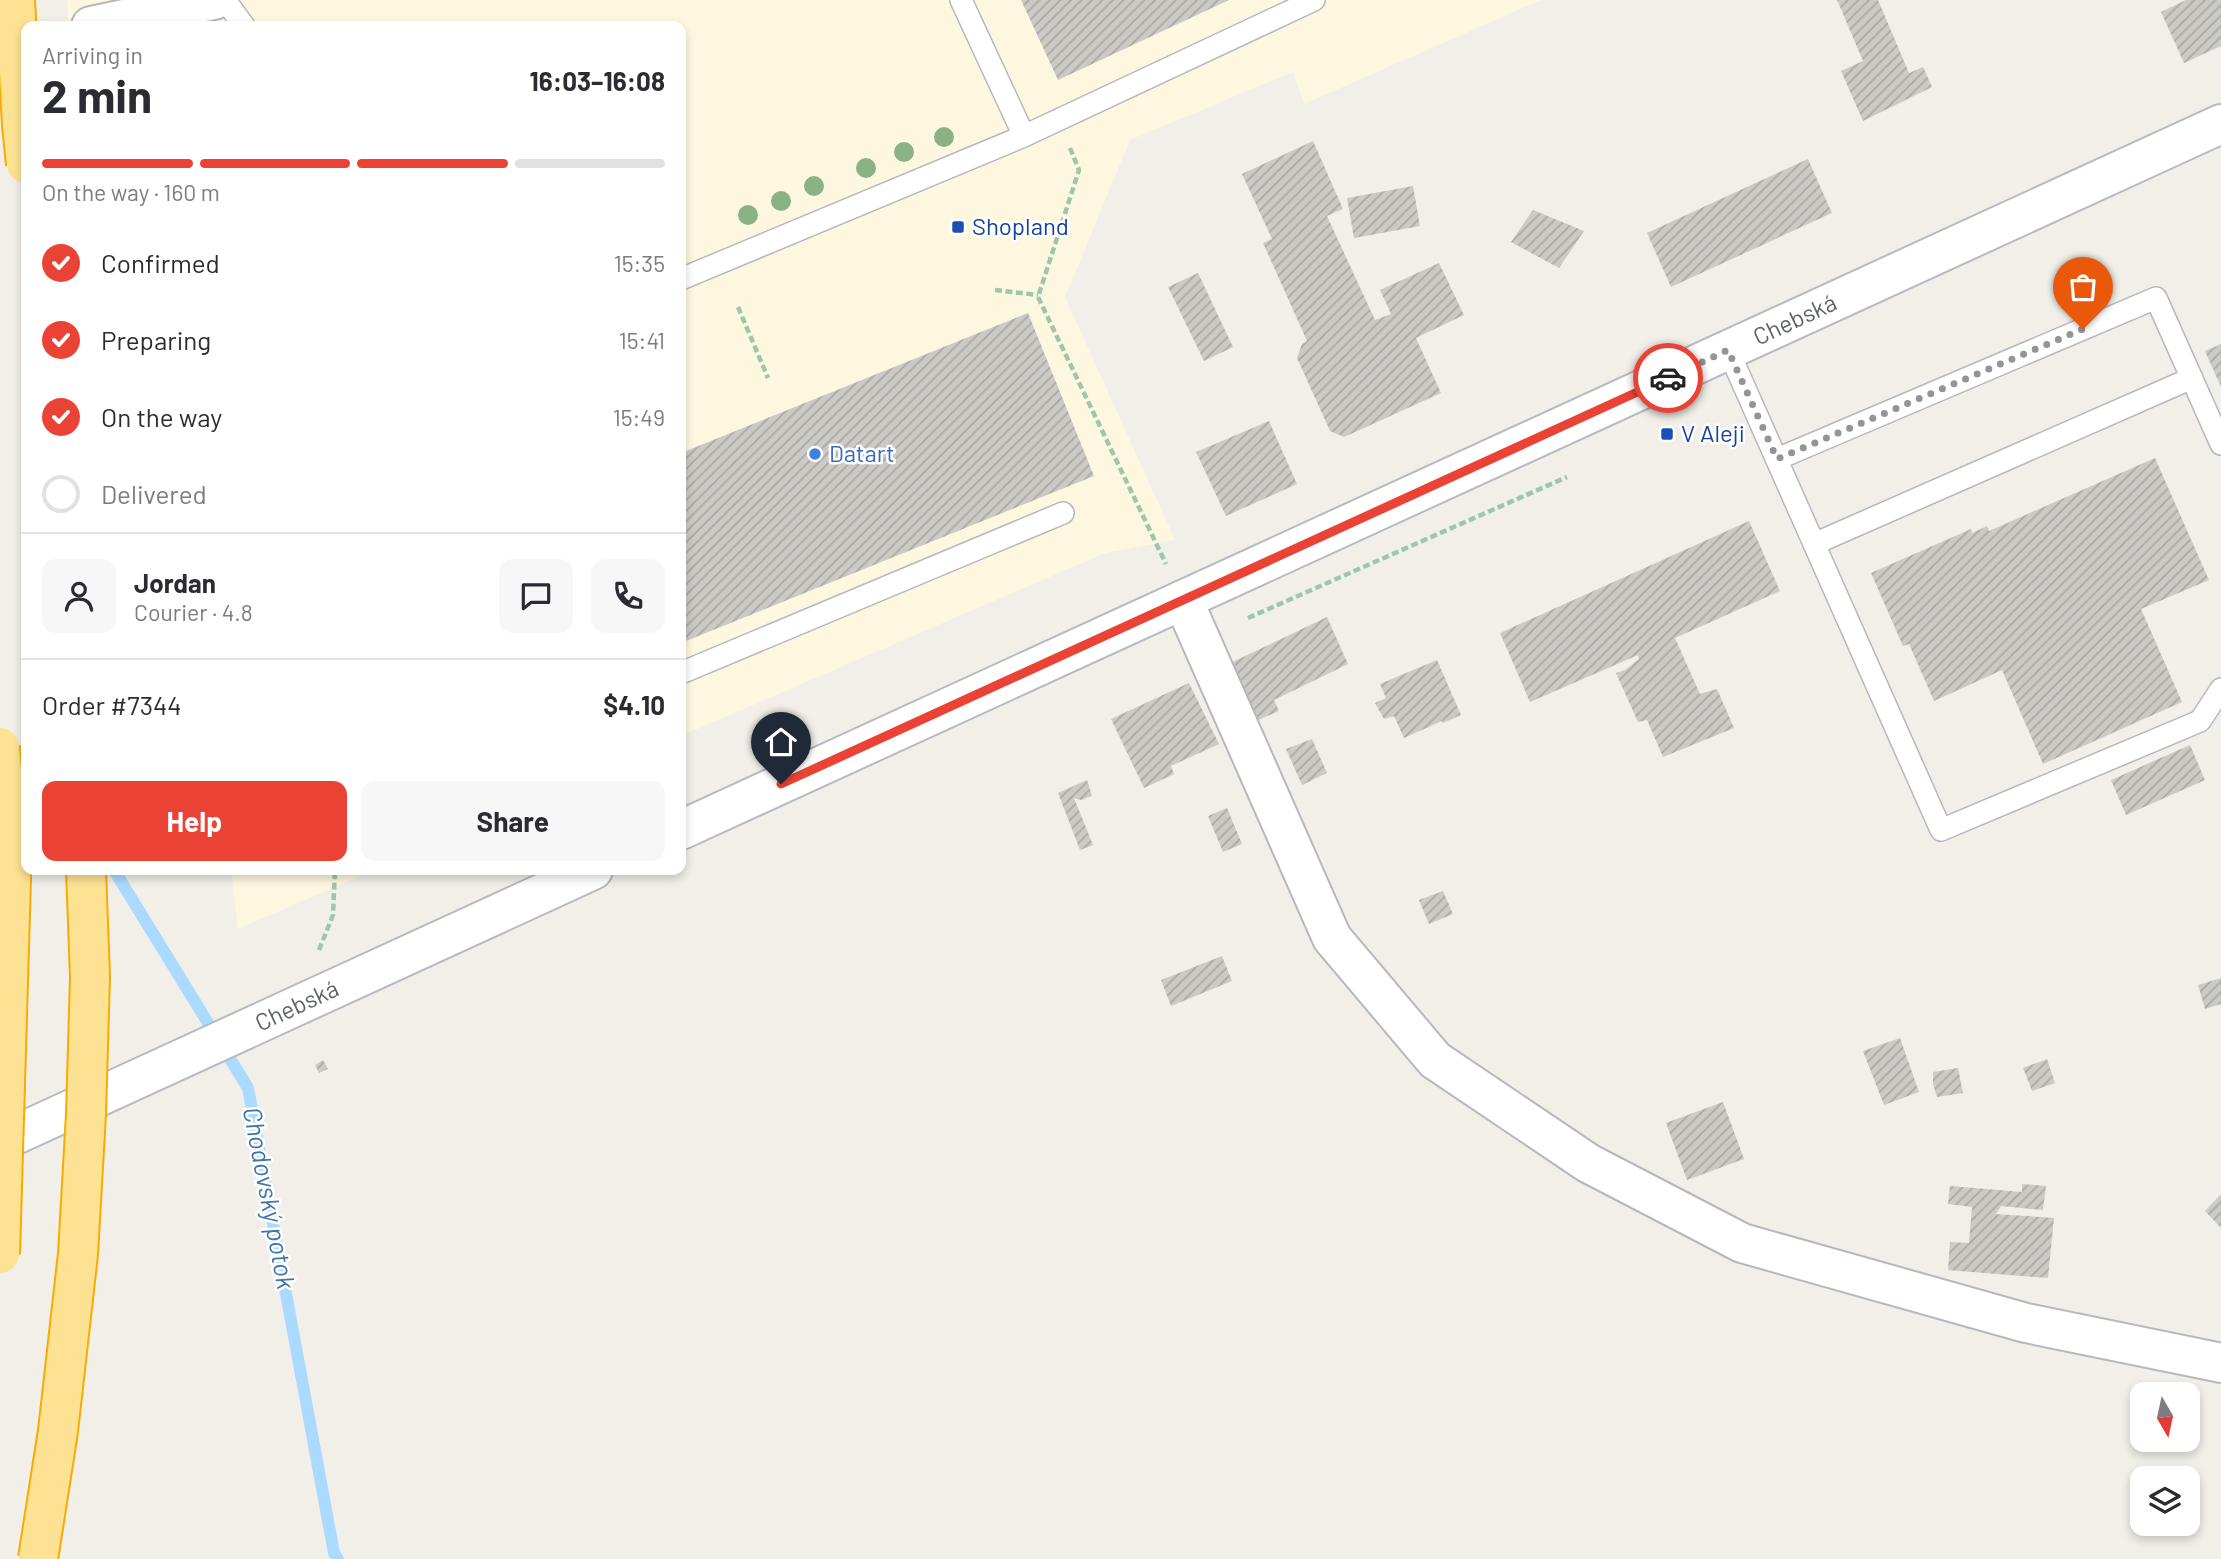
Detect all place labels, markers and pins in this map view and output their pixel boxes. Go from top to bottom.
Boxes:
place label: Shopland [972,211,1069,240]
marker: Shopland [950,219,966,235]
pin [2053,257,2113,329]
place label: V Aleji [1681,418,1745,447]
marker: V Aleji [1659,426,1675,442]
place label: Datart [829,438,895,467]
marker: Datart [807,446,823,462]
pin [751,712,811,784]

